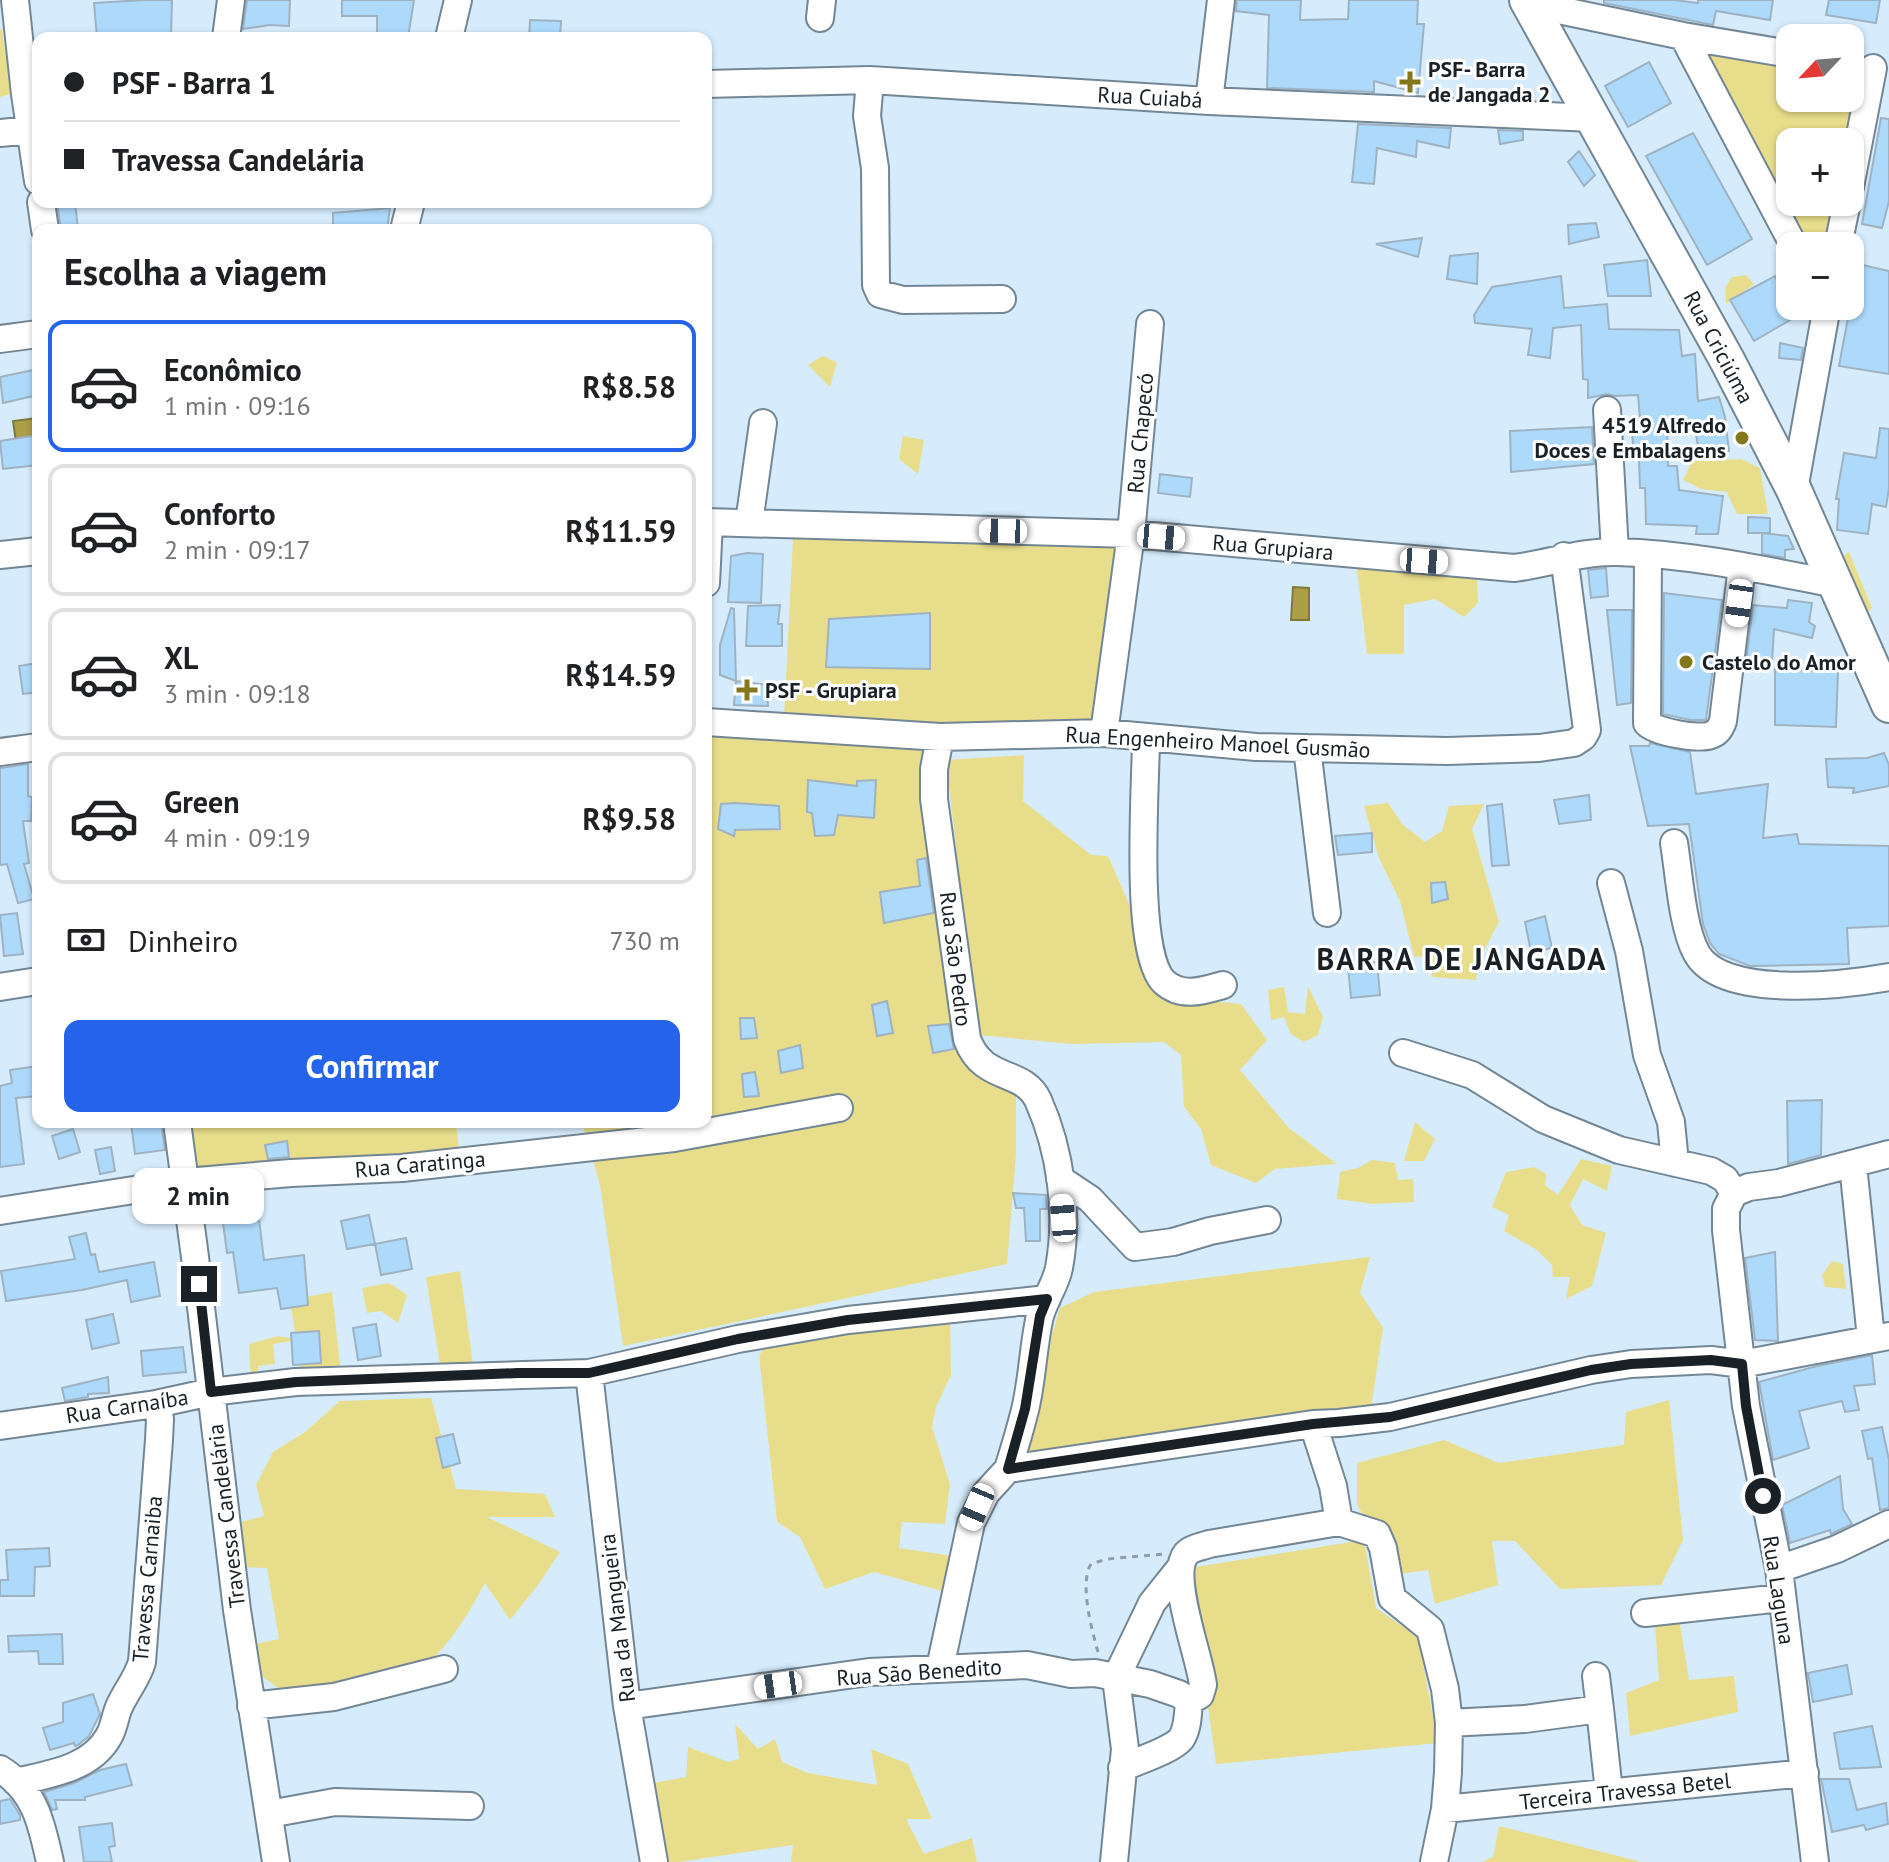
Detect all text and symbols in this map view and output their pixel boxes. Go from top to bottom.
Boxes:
north arrow [1776,24,1864,112]
map controls [1776,24,1864,320]
place label: PSF- Barra de Jangada 2 [1428,55,1550,108]
text: PSF - Barra 1 [112,63,276,102]
marker: PSF- Barra de Jangada 2 [1399,71,1421,93]
street label: Rua Cuiabá [1097,80,1203,114]
button: + [1776,128,1864,216]
text: Travessa Candelária [112,140,364,179]
button: − [1776,232,1864,320]
text: Escolha a viagem [64,248,327,295]
street label: Rua Criciúma [1678,286,1760,408]
icon: car [68,350,140,422]
text: Econômico [164,350,302,389]
text: R$8.58 [583,367,676,406]
street label: Rua Chapecó [1121,371,1159,495]
text: 1 min · 09:16 [164,389,311,422]
place label: 4519 Alfredo Doces e Embalagens [1535,411,1726,464]
marker: 4519 Alfredo Doces e Embalagens [1733,429,1751,447]
icon: car [68,494,140,566]
text: Conforto [164,494,276,533]
text: R$11.59 [566,511,676,550]
car [979,519,1027,543]
car [1136,523,1186,551]
street label: Rua Grupiara [1211,528,1335,566]
text: 2 min · 09:17 [164,533,311,566]
car [1399,547,1449,575]
car [1724,578,1754,628]
icon: car [68,638,140,710]
text: XL [164,638,198,677]
place label: Castelo do Amor [1702,648,1856,676]
marker: Castelo do Amor [1677,653,1695,671]
text: R$14.59 [566,655,676,694]
place label: PSF - Grupiara [765,676,897,704]
text: 3 min · 09:18 [164,677,311,710]
marker: PSF - Grupiara [736,679,758,701]
street label: Rua Engenheiro Manoel Gusmão [1065,720,1371,764]
icon: car [68,782,140,854]
text: Green [164,782,239,821]
text: R$9.58 [583,799,676,838]
text: 4 min · 09:19 [164,821,311,854]
street label: Rua São Pedro [934,890,978,1028]
icon: cash [64,918,108,962]
text: Dinheiro [128,921,238,960]
text: 730 m [609,924,680,957]
district label: BARRA DE JANGADA [1317,939,1608,978]
button: Confirmar [64,1020,680,1112]
street label: Rua Caratinga [353,1144,487,1184]
callout: 2 min [133,1168,265,1224]
text: 2 min [166,1179,230,1212]
car [1049,1193,1077,1243]
route end [181,1266,217,1302]
street label: Rua Carnaíba [64,1382,190,1430]
street label: Travessa Candelária [201,1423,251,1609]
route start [1745,1478,1781,1514]
car [957,1480,997,1534]
street label: Travessa Carnaiba [126,1494,168,1664]
street label: Rua da Mangueira [593,1532,641,1704]
street label: Rua Laguna [1757,1533,1801,1647]
street label: Rua São Benedito [835,1652,1003,1692]
car [753,1670,803,1700]
street label: Terceira Travessa Betel [1518,1766,1733,1816]

